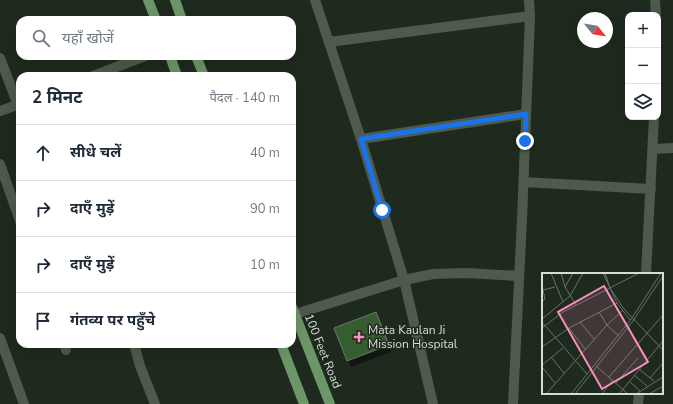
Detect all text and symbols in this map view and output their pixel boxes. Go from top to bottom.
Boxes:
north arrow [577,12,613,48]
map controls [625,12,661,120]
button: + [625,12,661,48]
search box [16,16,296,60]
icon: search [30,27,52,49]
text: यहाँ खोजें [62,28,114,48]
button: − [625,48,661,84]
button: layers [625,84,661,120]
text: 2 मिनट [32,86,82,109]
text: पैदल · 140 m [209,89,280,107]
route end [516,132,534,150]
icon: ahead [32,142,54,164]
text: सीधे चलें [70,142,121,162]
text: 40 m [250,144,280,162]
icon: right [32,198,54,220]
text: दाएँ मुड़ें [70,198,114,218]
text: 90 m [250,200,280,218]
route start [373,201,391,219]
icon: right [32,254,54,276]
text: दाएँ मुड़ें [70,254,114,274]
text: 10 m [250,256,280,274]
inset map [542,273,663,394]
icon: arrive [32,310,54,332]
text: गंतव्य पर पहुँचे [70,310,155,330]
street label: 100 Feet Road [301,311,345,391]
place label: Mata Kaulan Ji Mission Hospital [368,322,458,352]
marker: Mata Kaulan Ji Mission Hospital [353,331,365,343]

